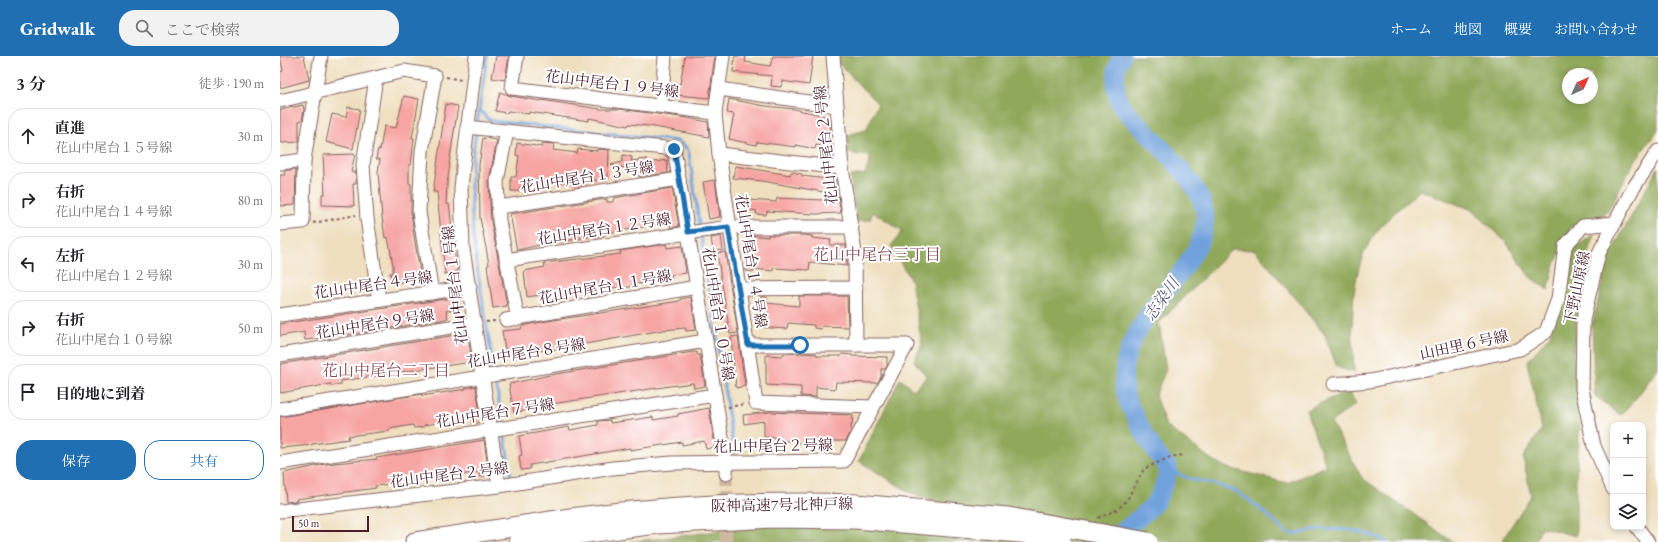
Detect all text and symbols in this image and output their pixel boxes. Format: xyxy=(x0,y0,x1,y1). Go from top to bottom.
search box xyxy=(119,10,399,46)
text: Gridwalk xyxy=(20,16,95,41)
icon: search xyxy=(133,17,155,39)
text: ここで検索 xyxy=(165,20,240,39)
text: ホーム xyxy=(1390,20,1432,38)
text: 地図 xyxy=(1454,20,1482,38)
text: 概要 xyxy=(1504,20,1532,38)
text: お問い合わせ xyxy=(1554,20,1638,38)
street label: 花山中尾台１９号線 xyxy=(544,66,680,101)
north arrow xyxy=(1562,68,1598,104)
text: 3 分 xyxy=(16,73,46,95)
text: 徒歩 · 190 m xyxy=(199,75,264,92)
street label: 花山中尾台２号線 xyxy=(810,84,841,206)
text: 直進 xyxy=(55,118,85,137)
icon: ahead xyxy=(17,125,39,147)
text: 30 m xyxy=(238,128,263,145)
text: 花山中尾台１５号線 xyxy=(55,139,172,156)
route end xyxy=(665,140,683,158)
street label: 花山中尾台１３号線 xyxy=(519,157,655,196)
text: 右折 xyxy=(55,182,85,201)
icon: right xyxy=(17,189,39,211)
text: 80 m xyxy=(238,192,263,209)
street label: 花山中尾台１４号線 xyxy=(732,193,771,329)
text: 花山中尾台１４号線 xyxy=(55,203,172,220)
street label: 花山中尾台１２号線 xyxy=(536,209,672,248)
street label: 花山中尾台１号線 xyxy=(438,224,471,346)
district label: 花山中尾台三丁目 xyxy=(813,244,941,265)
text: 左折 xyxy=(55,246,85,265)
street label: 花山中尾台１０号線 xyxy=(699,246,738,382)
street label: 下野山原線 xyxy=(1559,249,1594,327)
icon: left xyxy=(17,253,39,275)
text: 30 m xyxy=(238,256,263,273)
street label: 花山中尾台１１号線 xyxy=(537,265,673,308)
text: 花山中尾台１２号線 xyxy=(55,267,172,284)
street label: 花山中尾台４号線 xyxy=(312,267,434,302)
water label: 志染川 xyxy=(1139,272,1185,325)
street label: 花山中尾台９号線 xyxy=(314,305,436,342)
text: 右折 xyxy=(55,310,85,329)
icon: right xyxy=(17,317,39,339)
text: 50 m xyxy=(238,320,263,337)
street label: 山田里６号線 xyxy=(1418,326,1510,363)
text: 花山中尾台１０号線 xyxy=(55,331,172,348)
street label: 花山中尾台８号線 xyxy=(465,334,587,371)
route start xyxy=(791,336,809,354)
district label: 花山中尾台二丁目 xyxy=(322,360,450,381)
icon: arrive xyxy=(17,381,39,403)
text: 目的地に到着 xyxy=(55,384,145,403)
street label: 花山中尾台７号線 xyxy=(434,394,556,431)
map controls xyxy=(1610,422,1646,530)
button: + xyxy=(1610,422,1646,458)
street label: 花山中尾台２号線 xyxy=(713,435,833,456)
button: 保存 xyxy=(16,440,136,480)
button: 共有 xyxy=(144,440,264,480)
street label: 花山中尾台２号線 xyxy=(388,458,510,491)
button: − xyxy=(1610,458,1646,494)
street label: 阪神高速7号北神戸線 xyxy=(711,494,853,515)
button: layers xyxy=(1610,494,1646,530)
scale bar xyxy=(292,514,369,533)
text: 50 m xyxy=(298,516,319,530)

